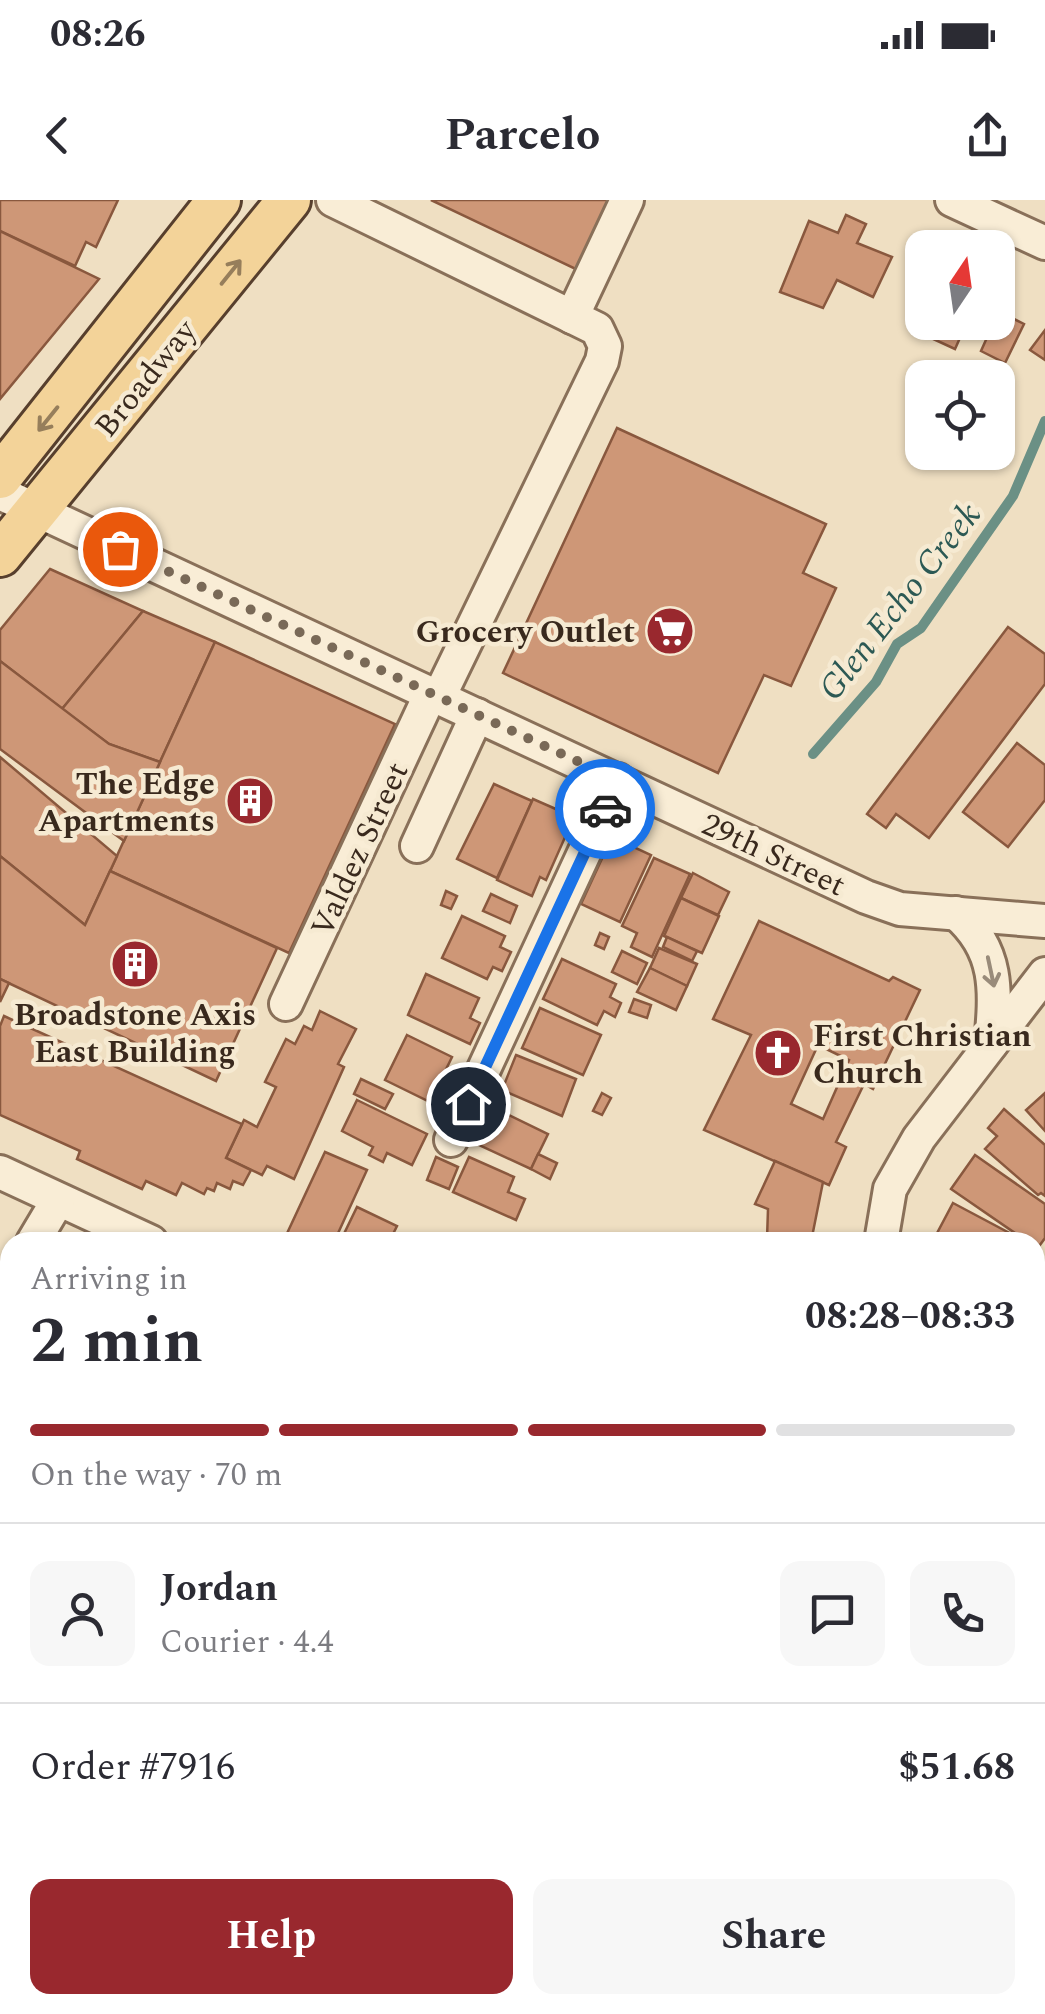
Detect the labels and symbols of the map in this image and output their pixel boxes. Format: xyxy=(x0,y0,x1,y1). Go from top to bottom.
north arrow xyxy=(905,230,1015,340)
one-way arrow xyxy=(220,259,242,285)
street label: Broadway xyxy=(83,308,210,449)
one-way arrow xyxy=(37,405,59,431)
water label: Glen Echo Creek xyxy=(806,491,995,712)
pin xyxy=(78,507,163,592)
supermarket icon: Grocery Outlet xyxy=(644,605,696,657)
place label: Grocery Outlet xyxy=(416,608,635,657)
street label: Valdez Street xyxy=(298,754,422,945)
courier xyxy=(555,759,655,859)
place label: The Edge Apartments xyxy=(38,760,215,846)
building icon: The Edge Apartments xyxy=(224,775,276,827)
street label: 29th Street xyxy=(693,801,853,910)
building icon: Broadstone Axis East Building xyxy=(109,938,161,990)
one-way arrow xyxy=(982,955,1001,987)
place label: Broadstone Axis East Building xyxy=(14,991,256,1077)
place label: First Christian Church xyxy=(813,1012,1032,1098)
church icon: First Christian Church xyxy=(752,1027,804,1079)
pin xyxy=(426,1062,511,1147)

